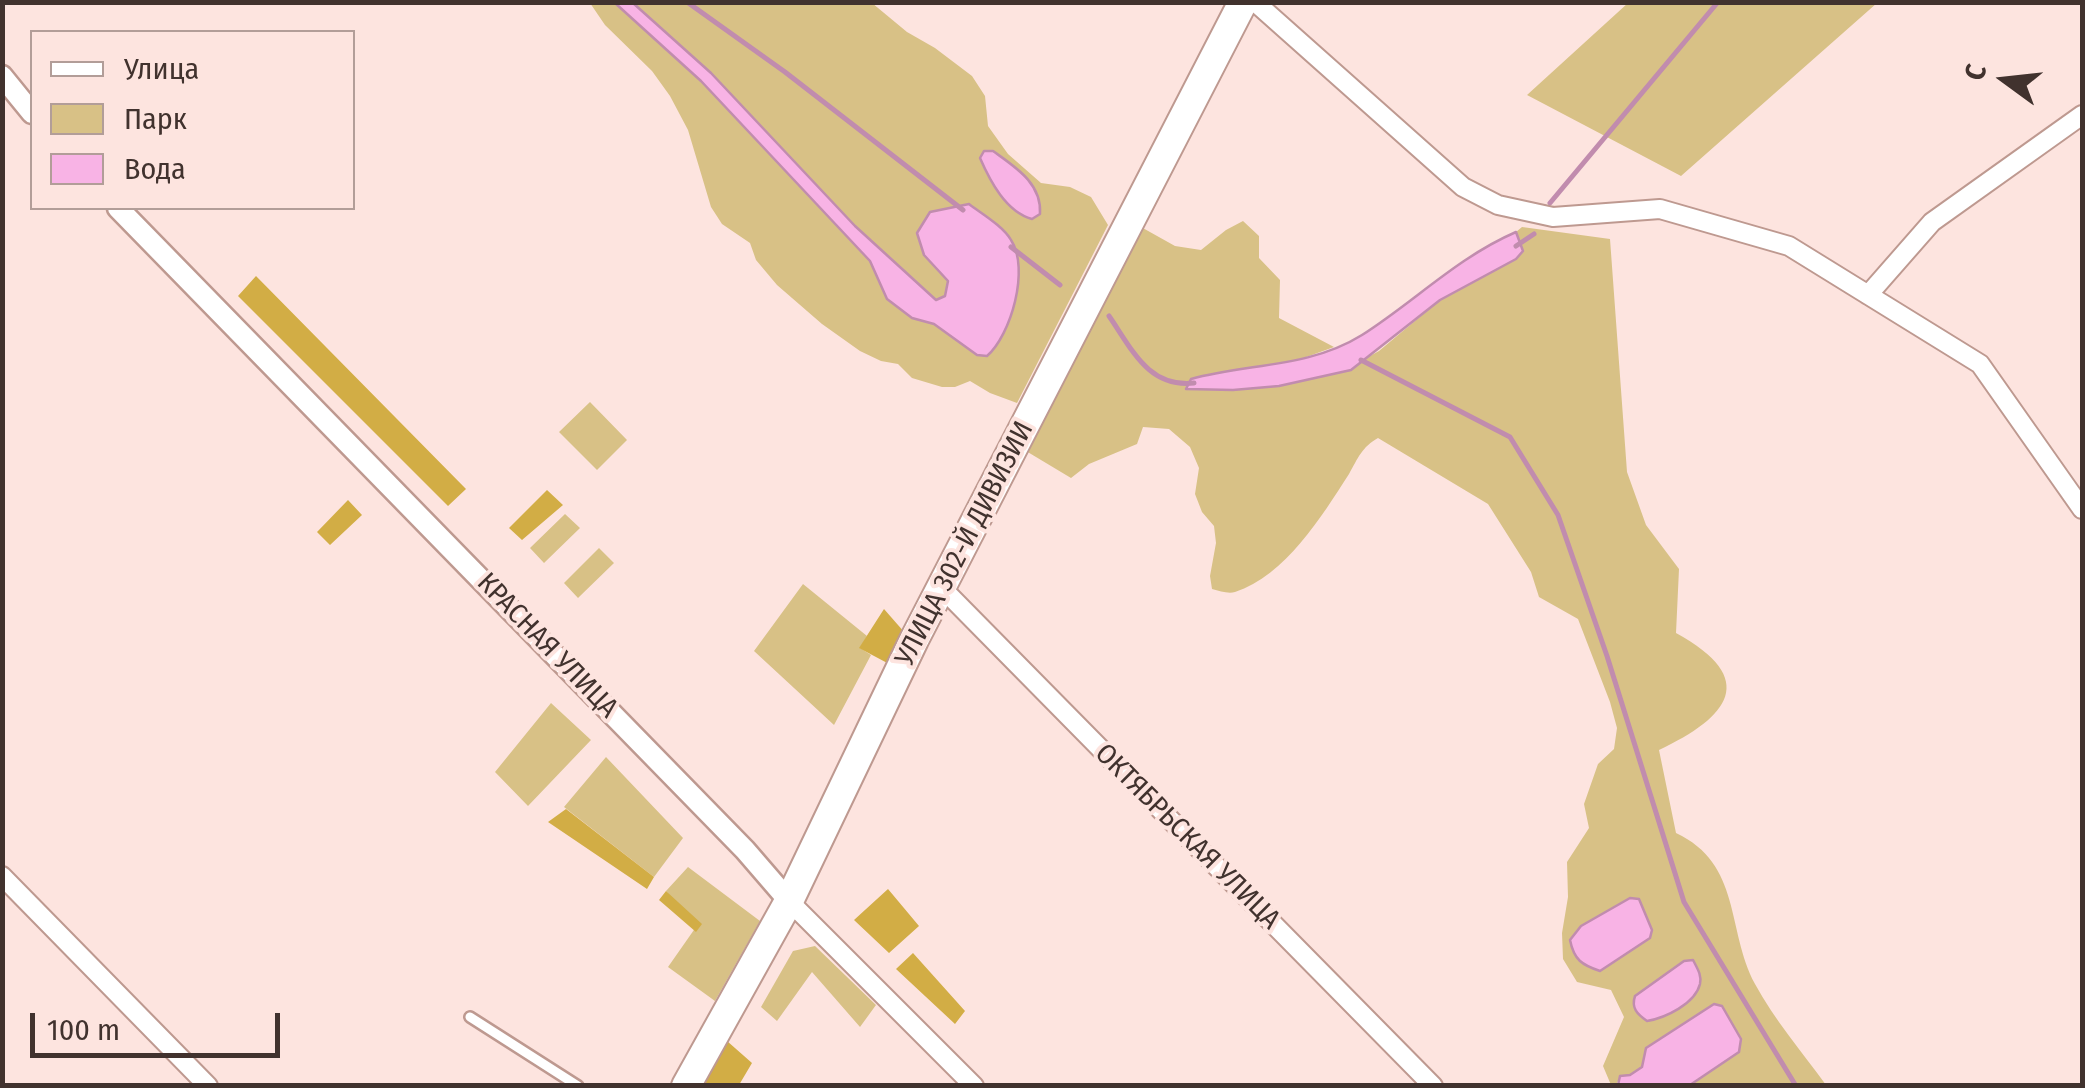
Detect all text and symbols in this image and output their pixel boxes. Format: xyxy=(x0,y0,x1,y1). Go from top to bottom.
legend xyxy=(30,30,355,210)
north arrow xyxy=(1955,30,2055,130)
text: Улица xyxy=(124,51,199,87)
text: С xyxy=(1958,61,1993,83)
text: Парк xyxy=(124,101,187,137)
text: Вода xyxy=(124,151,186,187)
street label: УЛИЦА 302-Й ДИВИЗИИ xyxy=(889,416,1041,672)
street label: КРАСНАЯ УЛИЦА xyxy=(470,567,624,725)
street label: ОКТЯБРЬСКАЯ УЛИЦА xyxy=(1087,737,1287,937)
scale bar xyxy=(35,993,285,1055)
text: 100 m xyxy=(47,1012,120,1048)

